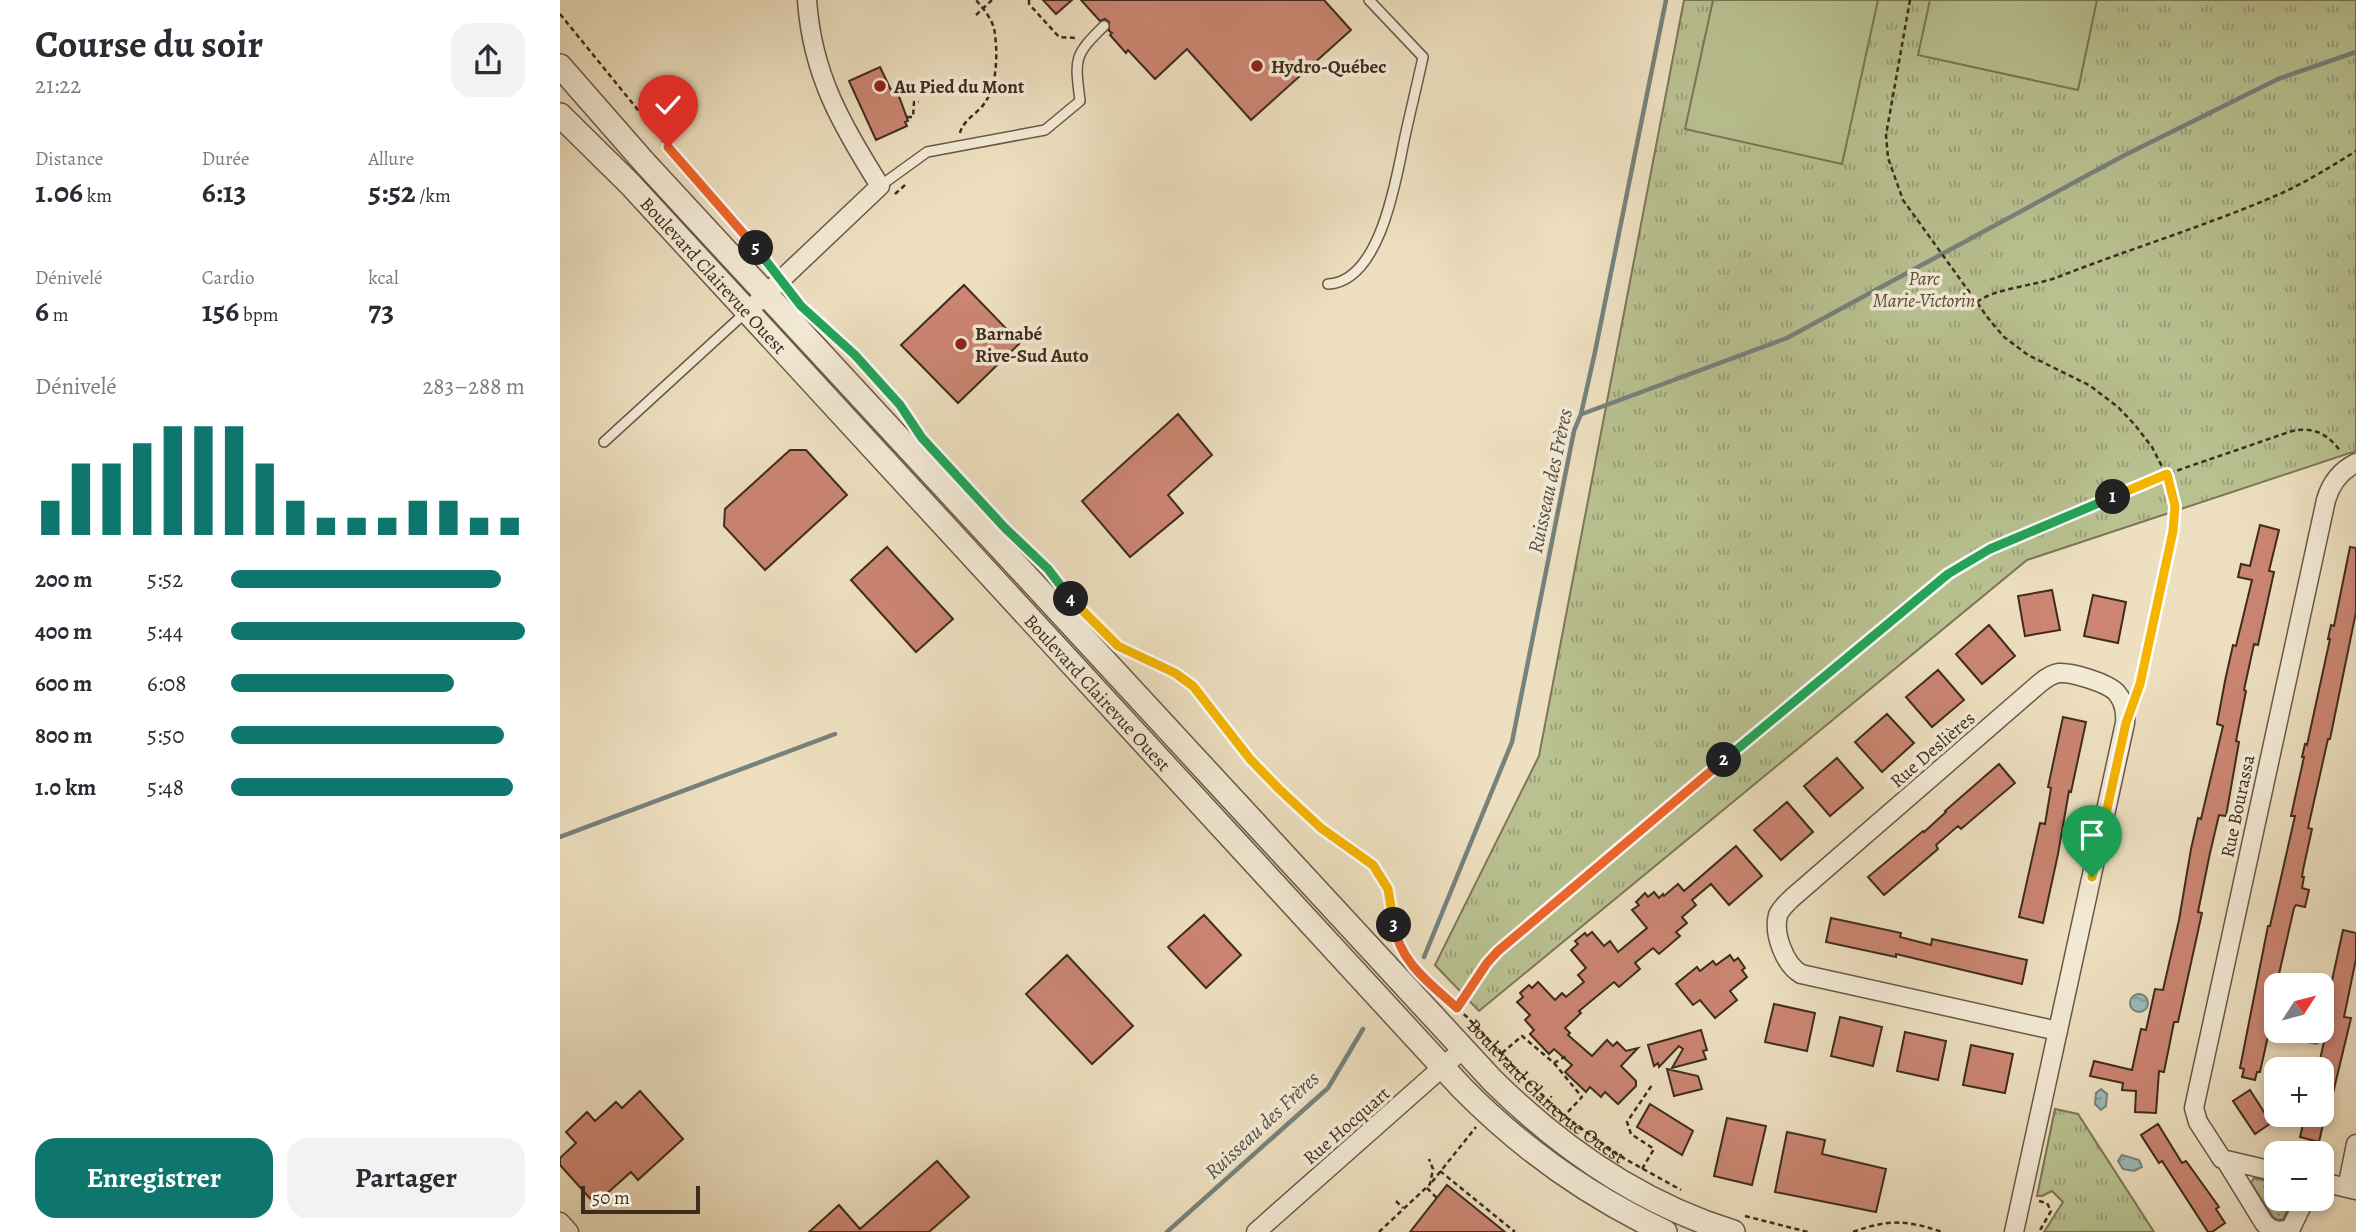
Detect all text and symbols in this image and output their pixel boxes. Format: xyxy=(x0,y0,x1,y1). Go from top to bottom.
text: Course du soir xyxy=(35,18,263,70)
button: share xyxy=(451,23,525,97)
place label: Hydro-Québec xyxy=(1271,54,1386,80)
marker: Hydro-Québec xyxy=(1249,58,1265,74)
text: 21:22 xyxy=(35,70,81,101)
place label: Au Pied du Mont xyxy=(893,74,1025,100)
pin xyxy=(638,75,698,147)
marker: Au Pied du Mont xyxy=(872,78,888,94)
icon: check xyxy=(649,86,687,124)
text: Distance xyxy=(35,146,103,172)
text: Durée xyxy=(202,146,249,172)
text: Allure xyxy=(368,146,414,172)
text: 1.06 xyxy=(35,172,83,212)
text: 6:13 xyxy=(202,172,246,212)
text: 5:52 xyxy=(368,172,416,212)
text: km xyxy=(83,183,112,209)
text: /km xyxy=(416,183,451,209)
street label: Boulevard Clairevue Ouest xyxy=(634,191,792,360)
pin: 5 xyxy=(738,230,774,266)
text: 5 xyxy=(751,234,760,260)
text: Dénivelé xyxy=(35,265,102,291)
text: Cardio xyxy=(202,265,255,291)
text: kcal xyxy=(368,265,399,291)
park label: Parc Marie-Victorin xyxy=(1873,266,1975,314)
text: 6 xyxy=(35,291,49,331)
text: 156 xyxy=(202,291,239,331)
text: 73 xyxy=(368,291,394,331)
text: m xyxy=(49,302,69,328)
text: bpm xyxy=(239,302,278,328)
place label: Barnabé Rive-Sud Auto xyxy=(975,321,1089,369)
marker: Barnabé Rive-Sud Auto xyxy=(953,336,969,352)
text: Dénivelé xyxy=(35,371,117,402)
text: 283–288 m xyxy=(422,371,525,402)
water label: Ruisseau des Frères xyxy=(1521,406,1579,556)
pin: 1 xyxy=(2096,480,2130,514)
text: 1 xyxy=(2109,483,2116,509)
text: 200 m xyxy=(35,564,93,595)
text: 5:52 xyxy=(147,564,183,595)
pin: 4 xyxy=(1054,582,1088,616)
text: 4 xyxy=(1066,585,1075,611)
street label: Boulevard Clairevue Ouest xyxy=(1018,609,1176,777)
text: 400 m xyxy=(35,616,92,647)
text: 5:44 xyxy=(147,616,183,647)
text: 600 m xyxy=(35,668,92,699)
text: 6:08 xyxy=(147,668,187,699)
street label: Rue Deslières xyxy=(1885,706,1981,794)
text: 800 m xyxy=(35,720,92,751)
text: 5:50 xyxy=(147,720,185,751)
pin: 2 xyxy=(1706,742,1742,778)
text: 2 xyxy=(1719,746,1728,772)
street label: Rue Bourassa xyxy=(2214,752,2262,860)
text: 1.0 km xyxy=(35,772,96,803)
text: 5:48 xyxy=(147,772,184,803)
pin xyxy=(2062,805,2122,877)
icon: arrive xyxy=(2073,816,2111,854)
pin: 3 xyxy=(1376,908,1412,942)
text: 3 xyxy=(1389,911,1398,937)
north arrow xyxy=(2264,973,2334,1043)
map controls xyxy=(2264,973,2334,1211)
street label: Boulevard Clairevue Ouest xyxy=(1461,1013,1629,1170)
button: + xyxy=(2264,1057,2334,1127)
water label: Ruisseau des Frères xyxy=(1199,1065,1325,1185)
street label: Rue Hocquart xyxy=(1298,1081,1396,1171)
button: Enregistrer xyxy=(35,1138,273,1218)
button: Partager xyxy=(287,1138,525,1218)
button: − xyxy=(2264,1141,2334,1211)
scale bar xyxy=(581,1183,700,1215)
text: 50 m xyxy=(592,1185,630,1211)

